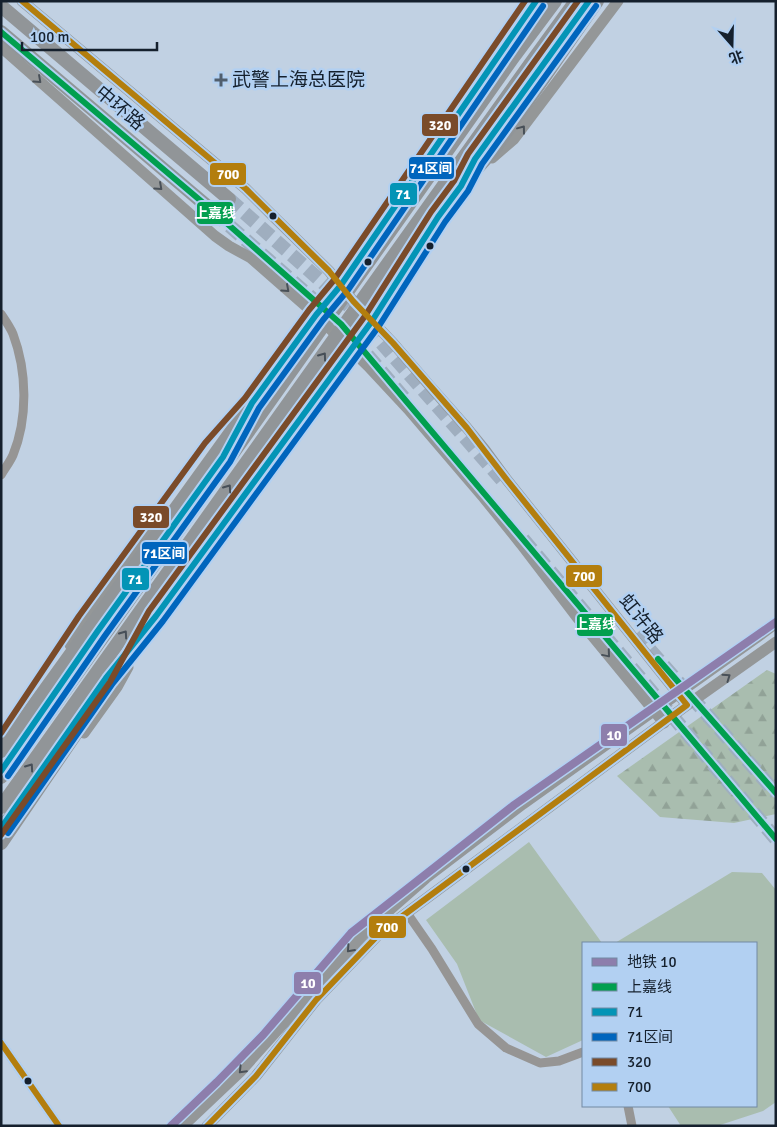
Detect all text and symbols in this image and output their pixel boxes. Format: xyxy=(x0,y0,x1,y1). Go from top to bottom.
scale bar xyxy=(22,20,158,52)
north arrow xyxy=(707,20,757,70)
text: 100 m xyxy=(30,28,70,46)
text: 北 xyxy=(727,46,746,67)
place label: 武警上海总医院 xyxy=(232,68,365,92)
marker: 武警上海总医院 xyxy=(214,73,228,87)
one-way arrow xyxy=(32,74,41,83)
street label: 中环路 xyxy=(90,80,150,136)
line badge: 320 xyxy=(421,113,459,137)
text: 320 xyxy=(429,117,452,134)
one-way arrow xyxy=(516,126,524,135)
line badge: 71区间 xyxy=(408,156,455,180)
text: 71区间 xyxy=(409,160,453,177)
line badge: 700 xyxy=(209,162,247,186)
text: 700 xyxy=(217,166,240,183)
one-way arrow xyxy=(154,182,163,191)
line badge: 71 xyxy=(389,182,418,206)
text: 71 xyxy=(395,186,411,203)
line badge: 上嘉线 xyxy=(196,201,234,225)
text: 上嘉线 xyxy=(194,205,236,222)
unlabelled marker xyxy=(268,211,278,221)
unlabelled marker xyxy=(425,241,435,251)
unlabelled marker xyxy=(363,257,373,267)
one-way arrow xyxy=(280,283,289,292)
one-way arrow xyxy=(317,352,326,362)
one-way arrow xyxy=(222,484,231,494)
line badge: 320 xyxy=(132,505,170,529)
text: 320 xyxy=(140,509,163,526)
line badge: 71区间 xyxy=(141,541,188,565)
text: 71区间 xyxy=(142,545,186,562)
line badge: 700 xyxy=(565,564,603,588)
line badge: 71 xyxy=(121,567,150,591)
text: 700 xyxy=(573,568,596,585)
text: 71 xyxy=(127,571,143,588)
street label: 虹许路 xyxy=(614,589,668,649)
line badge: 上嘉线 xyxy=(576,613,614,637)
text: 上嘉线 xyxy=(574,616,616,633)
one-way arrow xyxy=(118,631,127,640)
one-way arrow xyxy=(601,648,610,657)
one-way arrow xyxy=(721,674,731,683)
line badge: 10 xyxy=(600,723,628,747)
text: 10 xyxy=(606,727,622,744)
one-way arrow xyxy=(24,764,32,773)
unlabelled marker xyxy=(461,864,471,874)
line badge: 700 xyxy=(368,915,407,939)
text: 700 xyxy=(376,919,399,936)
legend xyxy=(582,942,757,1107)
one-way arrow xyxy=(347,944,356,953)
text: 地铁 10 xyxy=(627,953,677,971)
line badge: 10 xyxy=(293,971,322,995)
text: 10 xyxy=(300,975,316,992)
text: 上嘉线 xyxy=(627,978,672,996)
text: 71 xyxy=(627,1003,643,1021)
text: 71区间 xyxy=(627,1028,673,1046)
text: 320 xyxy=(627,1053,651,1071)
one-way arrow xyxy=(239,1064,248,1073)
unlabelled marker xyxy=(23,1076,33,1086)
text: 700 xyxy=(627,1078,651,1096)

